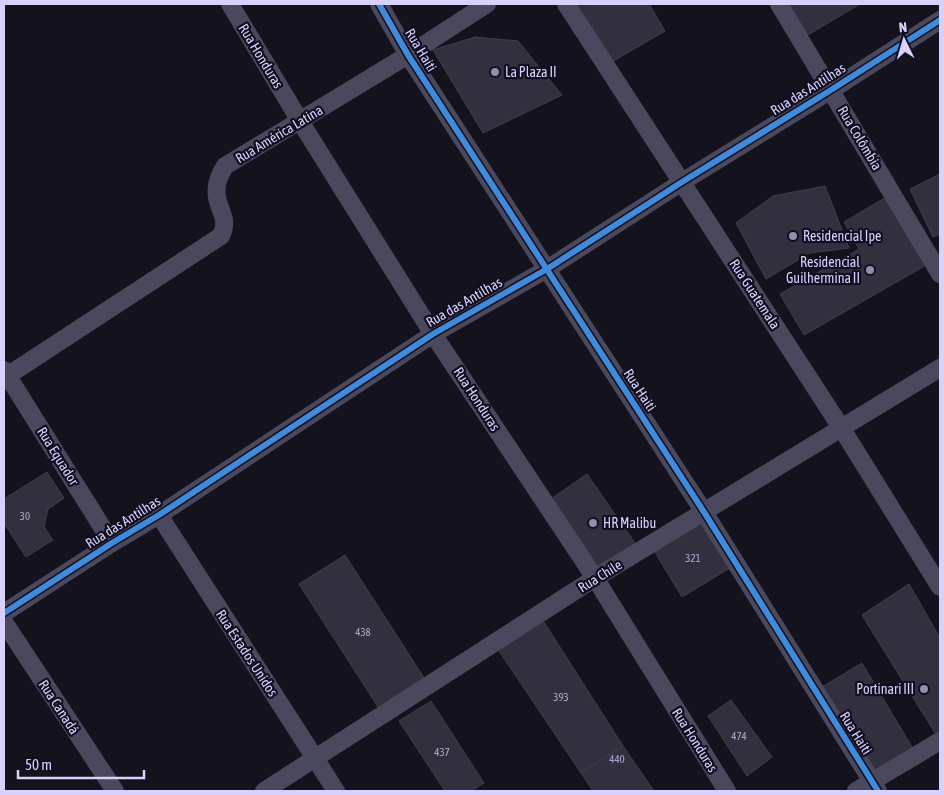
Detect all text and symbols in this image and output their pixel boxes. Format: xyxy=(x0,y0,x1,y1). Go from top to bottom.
north arrow xyxy=(879,15,929,65)
text: N xyxy=(898,19,908,35)
street label: Rua Honduras xyxy=(235,21,287,91)
street label: Rua Haiti xyxy=(402,26,440,74)
street label: Rua das Antilhas xyxy=(768,60,848,118)
place label: La Plaza II xyxy=(505,64,557,80)
marker: La Plaza II xyxy=(489,66,501,78)
street label: Rua América Latina xyxy=(232,102,326,166)
street label: Rua Colômbia xyxy=(835,103,885,173)
place label: Residencial Ipe xyxy=(803,228,881,244)
marker: Residencial Ipe xyxy=(787,230,799,242)
place label: Residencial Guilhermina II xyxy=(786,254,860,286)
street label: Rua Guatemala xyxy=(727,256,783,332)
marker: Residencial Guilhermina II xyxy=(864,264,876,276)
street label: Rua das Antilhas xyxy=(423,274,505,330)
street label: Rua Honduras xyxy=(451,364,503,434)
street label: Rua Haiti xyxy=(620,366,660,414)
street label: Rua Equador xyxy=(34,424,83,489)
street label: Rua das Antilhas xyxy=(83,493,163,551)
house number: 30 xyxy=(20,510,30,522)
place label: HR Malibu xyxy=(603,515,656,531)
marker: HR Malibu xyxy=(587,517,599,529)
house number: 321 xyxy=(685,552,701,564)
street label: Rua Chile xyxy=(575,556,625,596)
street label: Rua Estados Unidos xyxy=(213,607,281,699)
house number: 438 xyxy=(355,626,371,638)
street label: Rua Canadá xyxy=(36,677,82,737)
place label: Portinari III xyxy=(856,681,914,697)
marker: Portinari III xyxy=(918,683,930,695)
house number: 393 xyxy=(553,691,569,703)
street label: Rua Honduras xyxy=(669,705,721,775)
street label: Rua Haiti xyxy=(837,709,875,757)
house number: 474 xyxy=(731,730,747,742)
house number: 437 xyxy=(434,746,450,758)
scale bar xyxy=(18,748,144,780)
house number: 440 xyxy=(609,753,625,765)
text: 50 m xyxy=(25,756,52,773)

